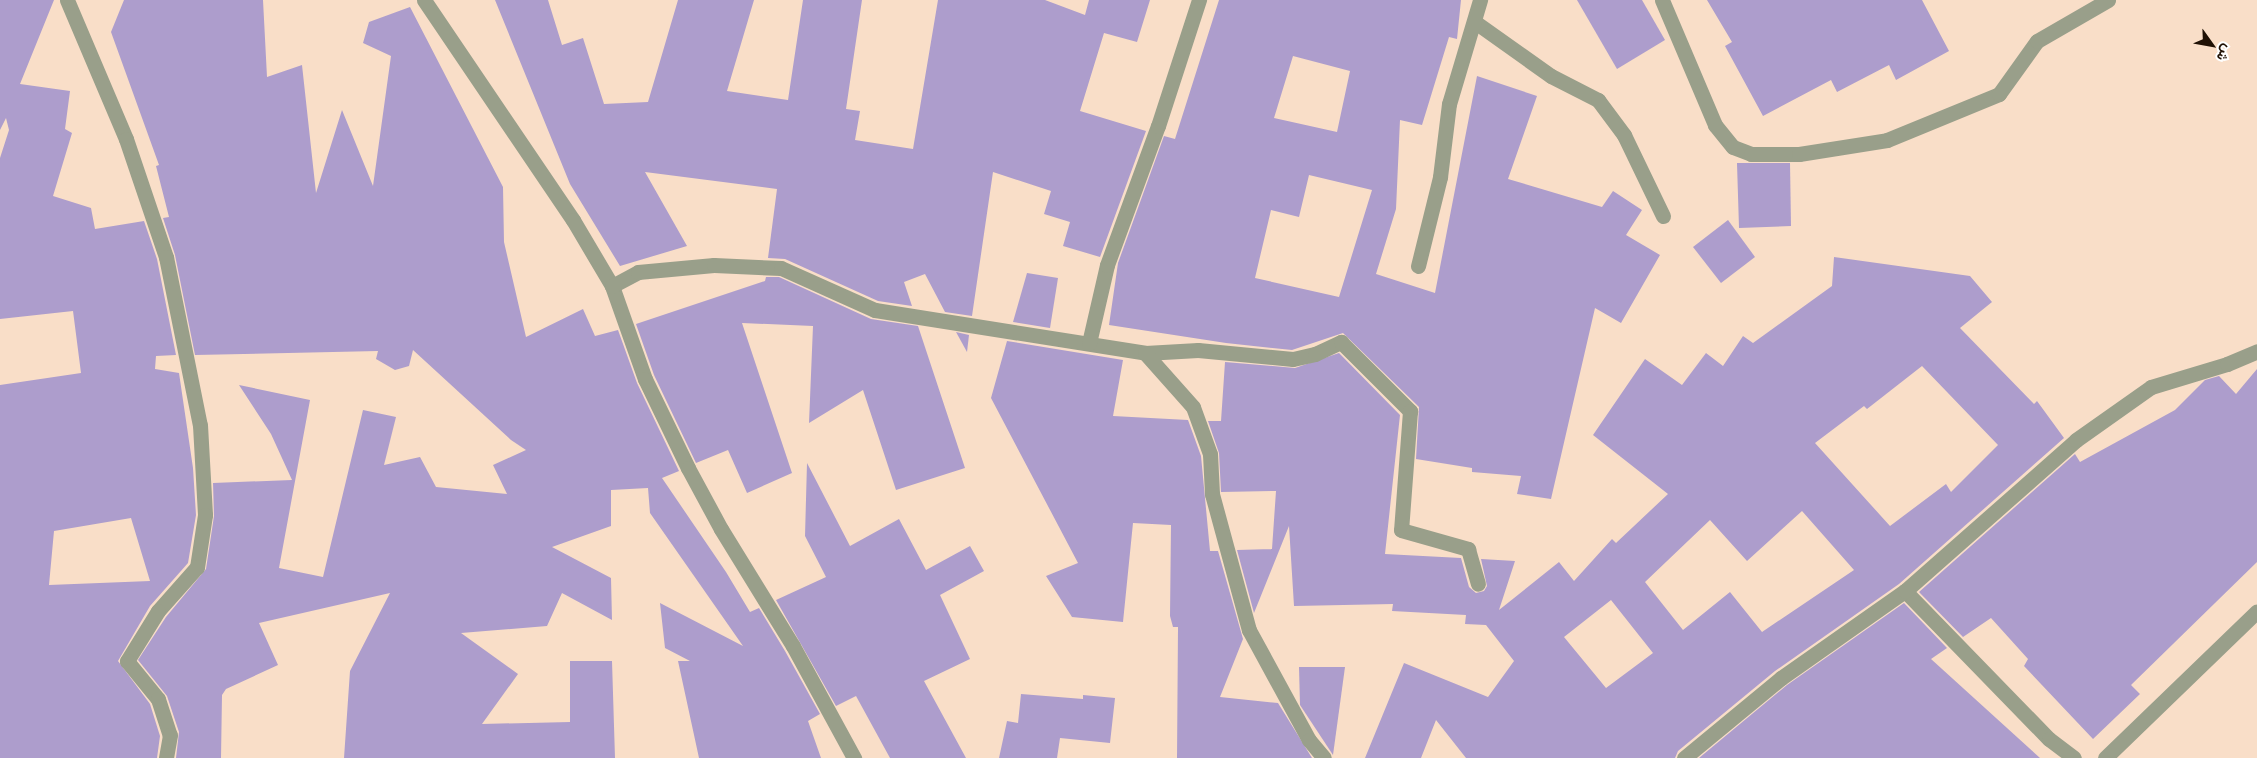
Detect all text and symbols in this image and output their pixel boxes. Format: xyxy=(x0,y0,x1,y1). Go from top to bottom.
north arrow xyxy=(2187,20,2237,70)
text: ش xyxy=(2213,41,2237,65)

